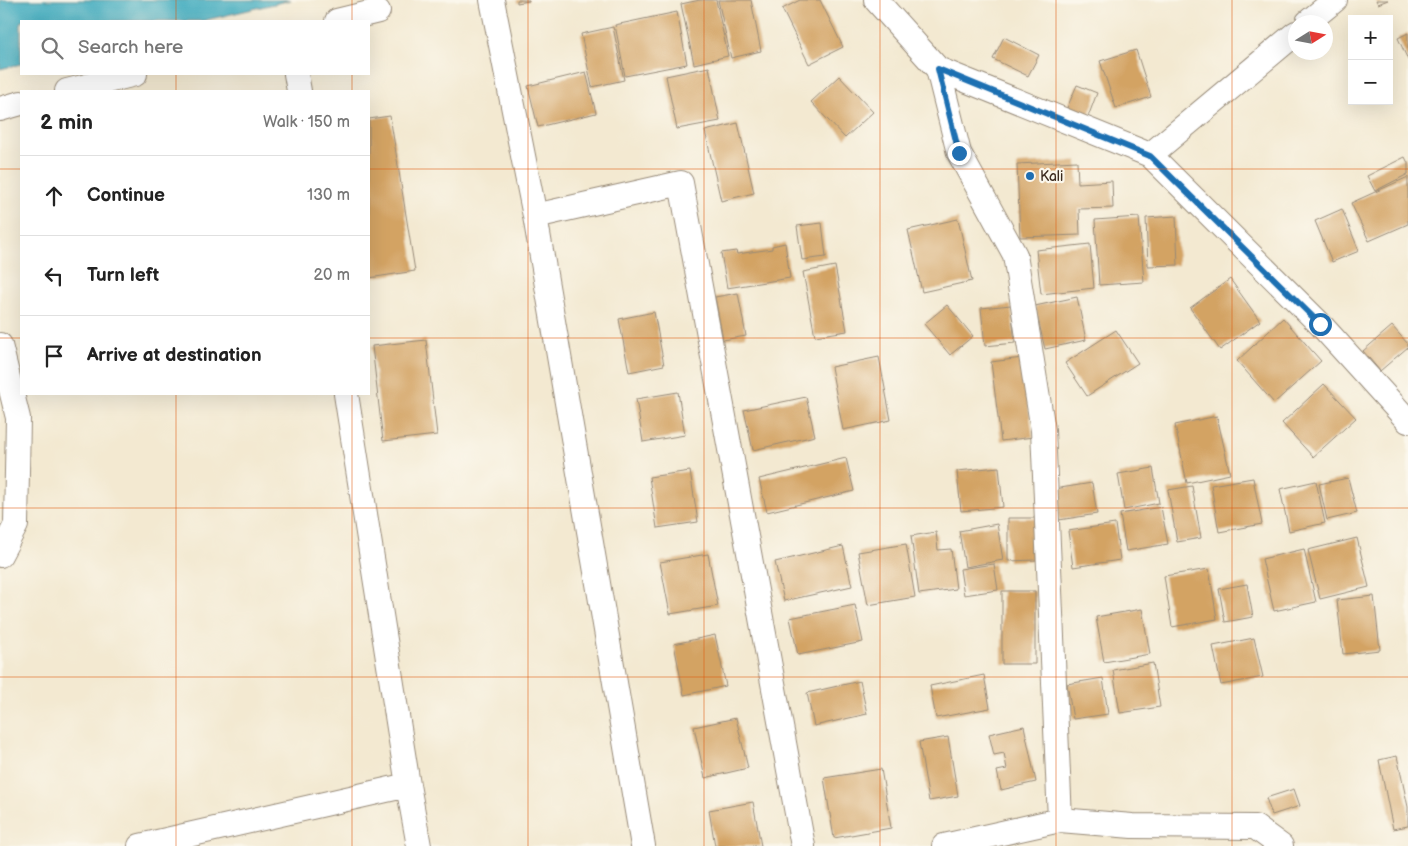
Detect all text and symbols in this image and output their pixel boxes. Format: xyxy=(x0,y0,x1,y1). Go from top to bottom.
north arrow xyxy=(1288,15,1333,60)
map controls xyxy=(1348,15,1393,105)
button: + xyxy=(1348,15,1393,60)
search box xyxy=(20,20,370,75)
icon: search xyxy=(38,34,66,62)
text: Search here xyxy=(78,36,183,59)
button: − xyxy=(1348,60,1393,105)
text: 2 min xyxy=(40,110,93,135)
text: Walk · 150 m xyxy=(263,113,350,132)
route end xyxy=(948,142,971,165)
place label: Kali xyxy=(1040,168,1063,185)
marker: Kali xyxy=(1024,170,1036,182)
icon: ahead xyxy=(40,182,68,210)
text: Continue xyxy=(87,184,165,207)
text: 130 m xyxy=(307,186,350,205)
icon: left xyxy=(40,262,68,290)
text: Turn left xyxy=(87,264,159,287)
text: 20 m xyxy=(314,266,350,285)
route start xyxy=(1309,313,1332,336)
icon: arrive xyxy=(40,342,68,370)
text: Arrive at destination xyxy=(87,344,262,367)

